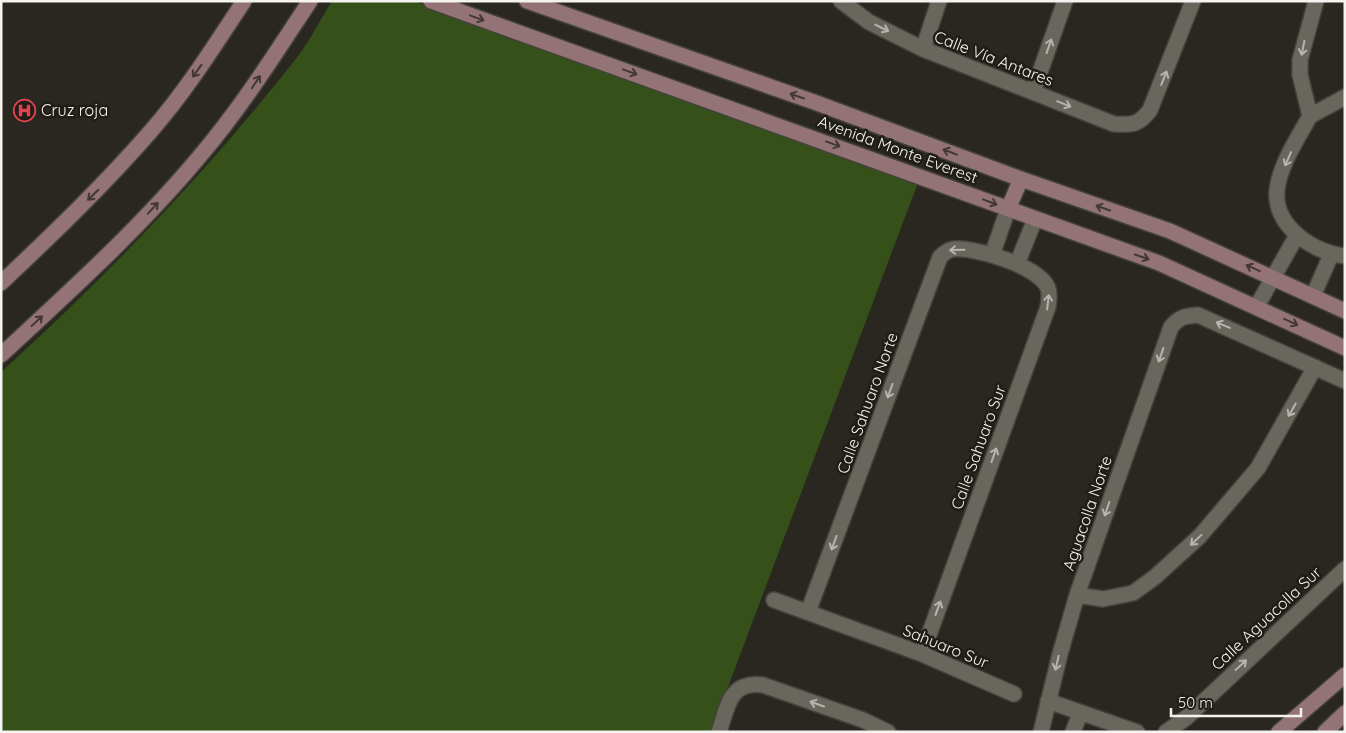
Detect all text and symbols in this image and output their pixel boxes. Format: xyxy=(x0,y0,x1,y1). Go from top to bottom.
one-way arrow xyxy=(469,14,484,23)
one-way arrow xyxy=(874,24,889,33)
street label: Calle Vía Antares xyxy=(932,26,1056,90)
one-way arrow xyxy=(1045,39,1054,55)
one-way arrow xyxy=(1297,40,1307,56)
one-way arrow xyxy=(192,63,202,77)
one-way arrow xyxy=(622,68,638,77)
one-way arrow xyxy=(1159,71,1169,86)
one-way arrow xyxy=(251,76,261,90)
one-way arrow xyxy=(790,91,806,100)
hospital icon: Cruz roja xyxy=(13,98,37,122)
place label: Cruz roja xyxy=(41,100,108,120)
one-way arrow xyxy=(1056,100,1071,109)
street label: Avenida Monte Everest xyxy=(815,111,981,187)
one-way arrow xyxy=(825,140,840,149)
one-way arrow xyxy=(943,146,958,156)
one-way arrow xyxy=(1282,151,1292,166)
one-way arrow xyxy=(87,189,99,201)
one-way arrow xyxy=(981,198,997,207)
one-way arrow xyxy=(148,202,159,215)
one-way arrow xyxy=(1095,203,1111,212)
one-way arrow xyxy=(950,245,966,255)
one-way arrow xyxy=(1134,253,1150,262)
one-way arrow xyxy=(1246,263,1261,272)
one-way arrow xyxy=(1043,294,1053,310)
one-way arrow xyxy=(30,316,43,327)
one-way arrow xyxy=(1283,318,1298,327)
one-way arrow xyxy=(1216,320,1231,329)
street label: Calle Sahuaro Norte xyxy=(832,330,902,476)
one-way arrow xyxy=(1156,347,1165,363)
one-way arrow xyxy=(885,382,894,398)
street label: Calle Sahuaro Sur xyxy=(946,382,1010,512)
one-way arrow xyxy=(1286,402,1296,416)
one-way arrow xyxy=(990,448,999,463)
street label: Aguacolla Norte xyxy=(1058,453,1116,573)
one-way arrow xyxy=(1102,501,1112,517)
one-way arrow xyxy=(1189,534,1202,546)
one-way arrow xyxy=(829,535,838,550)
street label: Calle Aguacolla Sur xyxy=(1207,562,1325,674)
one-way arrow xyxy=(934,601,943,616)
street label: Sahuaro Sur xyxy=(900,620,992,672)
one-way arrow xyxy=(1052,655,1061,671)
one-way arrow xyxy=(1235,659,1248,671)
scale bar xyxy=(1171,686,1301,718)
text: 50 m xyxy=(1178,693,1213,712)
one-way arrow xyxy=(810,699,825,708)

